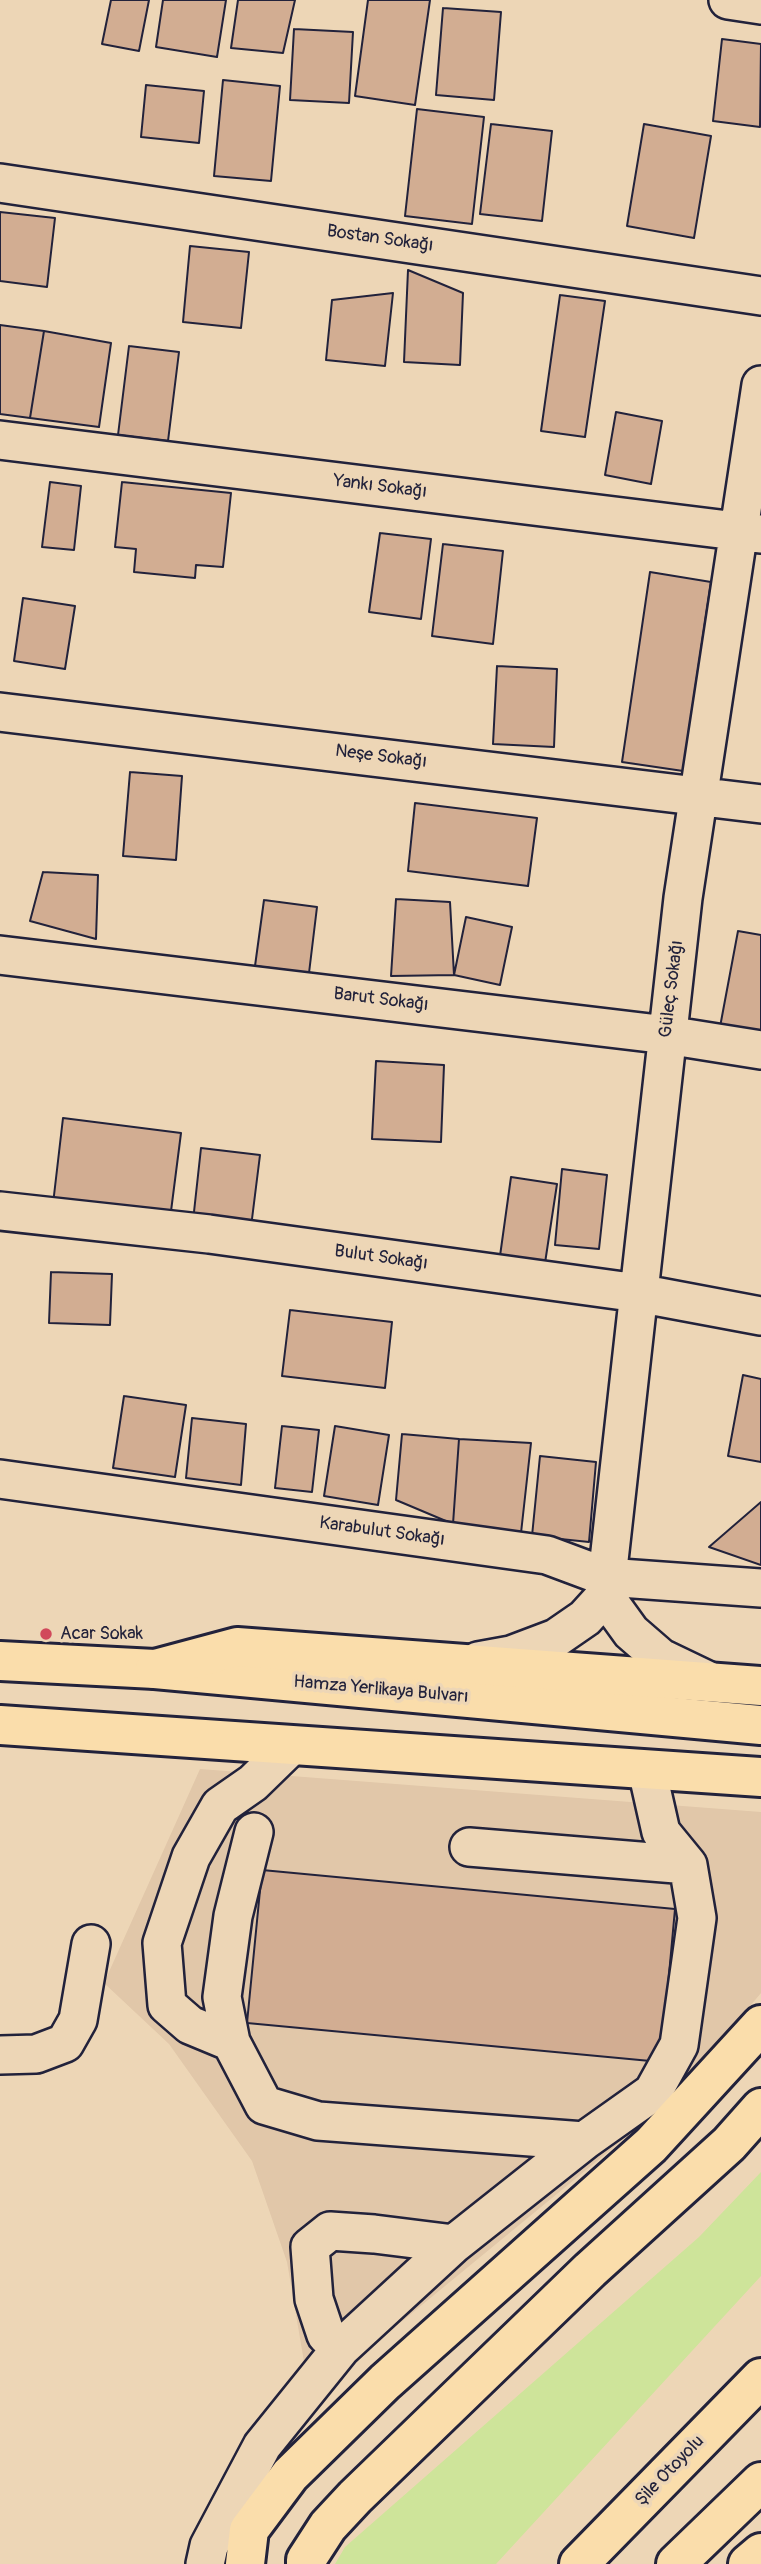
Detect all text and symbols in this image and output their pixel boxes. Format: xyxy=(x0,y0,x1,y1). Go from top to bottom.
street label: Bostan Sokağı xyxy=(325,221,435,257)
street label: Yankı Sokağı xyxy=(332,471,428,503)
street label: Neşe Sokağı xyxy=(334,741,428,773)
street label: Güleç Sokağı xyxy=(655,939,689,1039)
street label: Barut Sokağı xyxy=(332,983,430,1017)
street label: Bulut Sokağı xyxy=(333,1241,429,1275)
street label: Karabulut Sokağı xyxy=(318,1512,446,1552)
place label: Acar Sokak xyxy=(60,1623,143,1645)
marker: Acar Sokak xyxy=(38,1626,54,1642)
street label: Hamza Yerlikaya Bulvarı xyxy=(293,1672,469,1708)
street label: Şile Otoyolu xyxy=(631,2431,709,2511)

